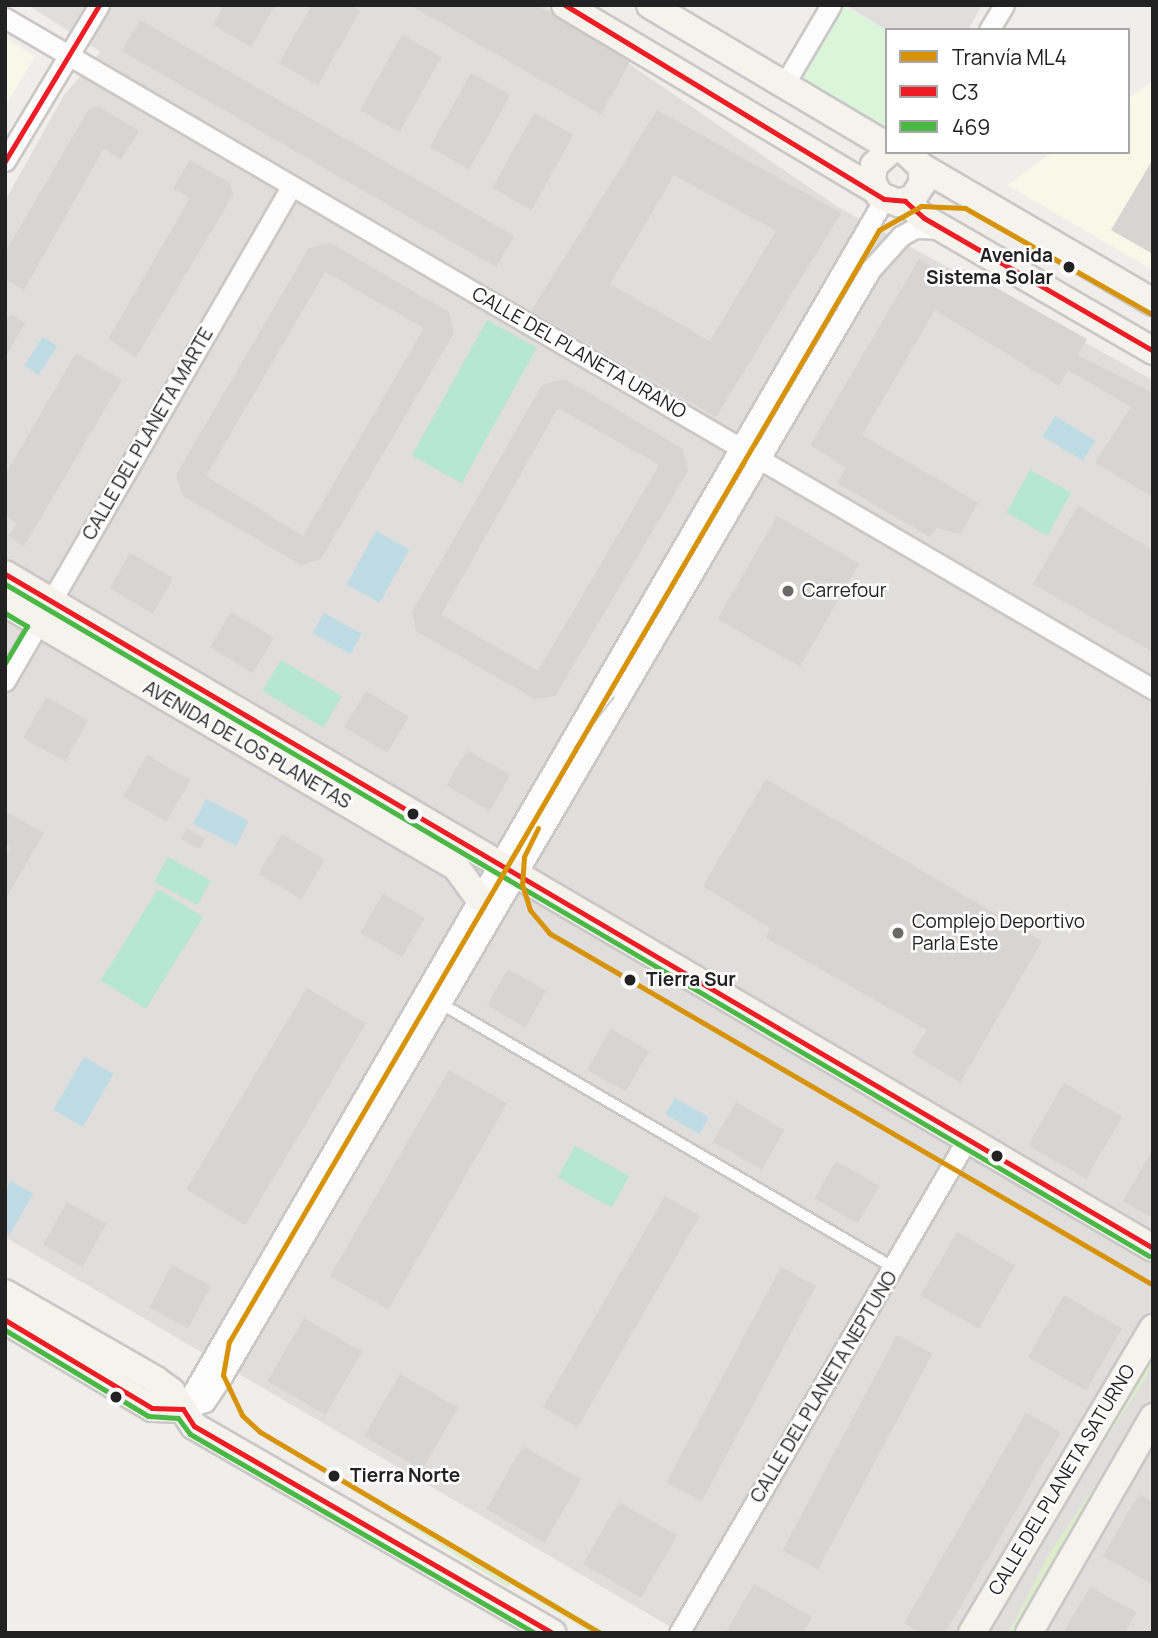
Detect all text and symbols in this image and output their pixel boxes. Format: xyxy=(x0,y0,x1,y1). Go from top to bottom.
legend xyxy=(885,28,1130,154)
text: Tranvía ML4 xyxy=(952,43,1067,71)
text: C3 xyxy=(952,78,979,106)
text: 469 xyxy=(952,113,990,141)
place label: Avenida Sistema Solar xyxy=(926,245,1053,289)
marker: Avenida Sistema Solar xyxy=(1059,257,1079,277)
street label: CALLE DEL PLANETA URANO xyxy=(468,282,690,424)
street label: CALLE DEL PLANETA MARTE xyxy=(78,323,218,545)
place label: Carrefour xyxy=(802,580,886,602)
marker: Carrefour xyxy=(780,583,796,599)
street label: AVENIDA DE LOS PLANETAS xyxy=(139,676,355,814)
unlabelled marker xyxy=(406,807,420,821)
place label: Complejo Deportivo Parla Este xyxy=(912,911,1085,955)
marker: Complejo Deportivo Parla Este xyxy=(890,925,906,941)
place label: Tierra Sur xyxy=(646,969,736,991)
marker: Tierra Sur xyxy=(620,970,640,990)
unlabelled marker xyxy=(990,1149,1004,1163)
street label: CALLE DEL PLANETA NEPTUNO xyxy=(745,1267,903,1507)
street label: CALLE DEL PLANETA SATURNO xyxy=(984,1360,1140,1600)
unlabelled marker xyxy=(109,1390,123,1404)
place label: Tierra Norte xyxy=(350,1465,460,1487)
marker: Tierra Norte xyxy=(324,1466,344,1486)

